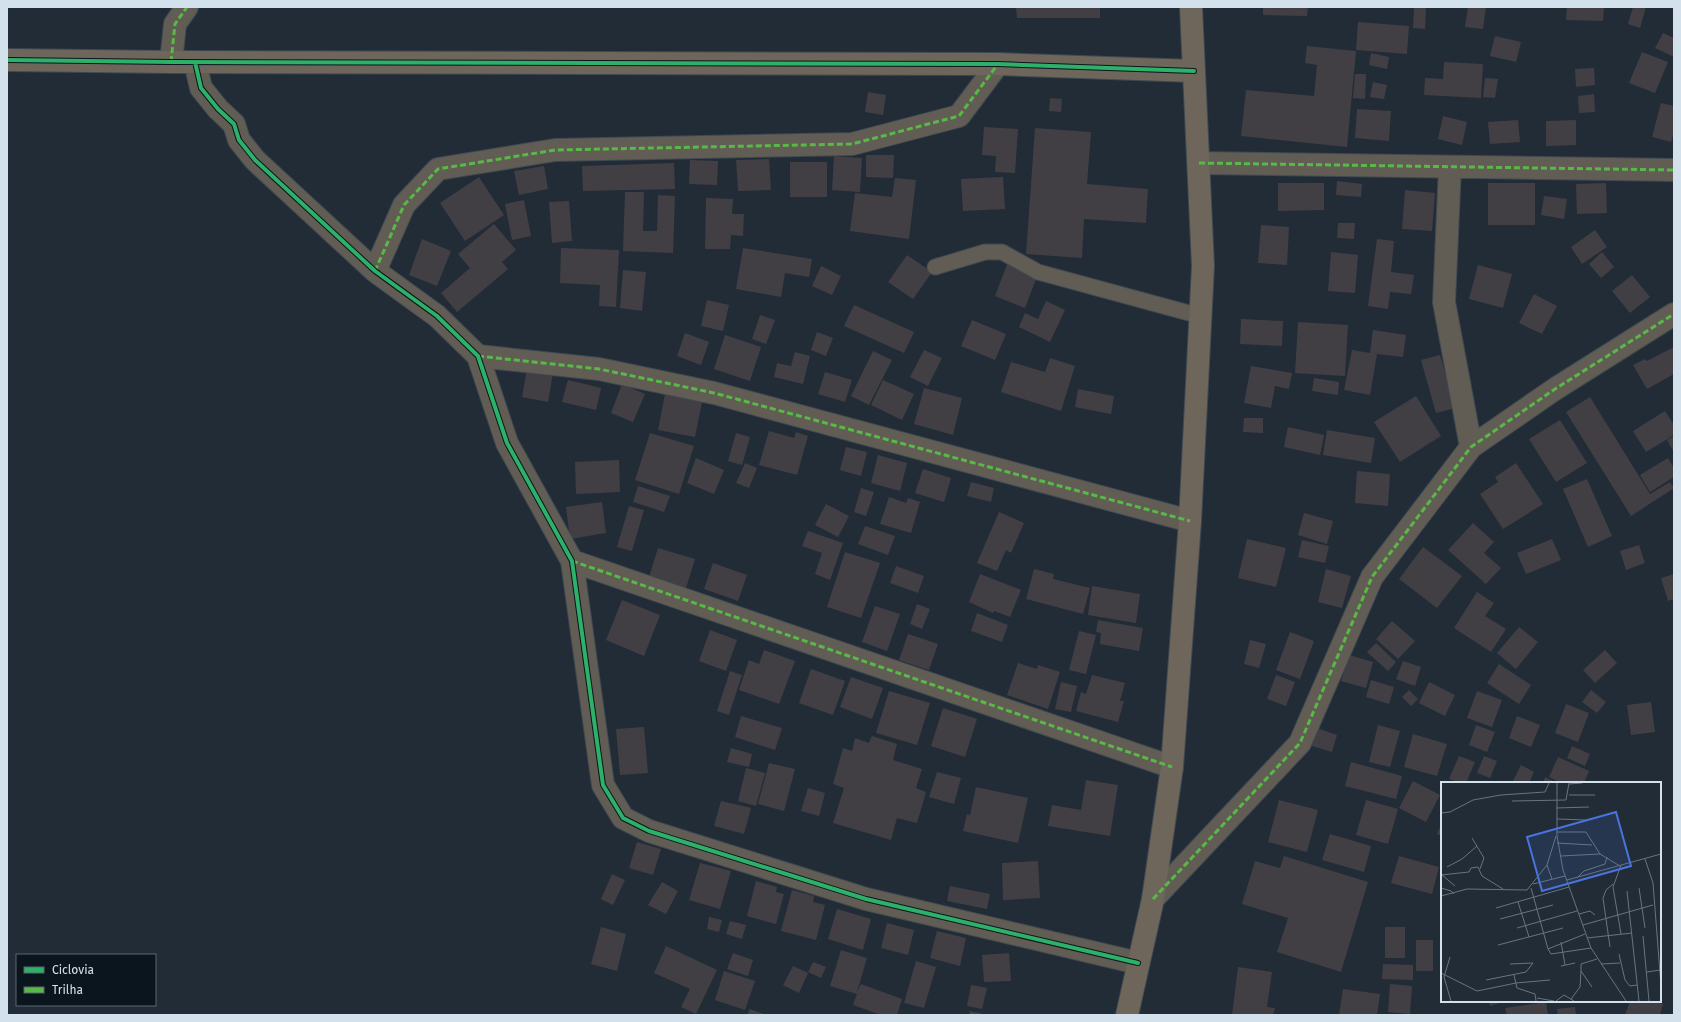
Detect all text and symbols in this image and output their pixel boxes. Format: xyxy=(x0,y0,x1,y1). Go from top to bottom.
inset map xyxy=(1441,782,1661,1002)
legend xyxy=(16,954,156,1006)
text: Ciclovia xyxy=(52,963,94,977)
text: Trilha xyxy=(52,983,83,997)

